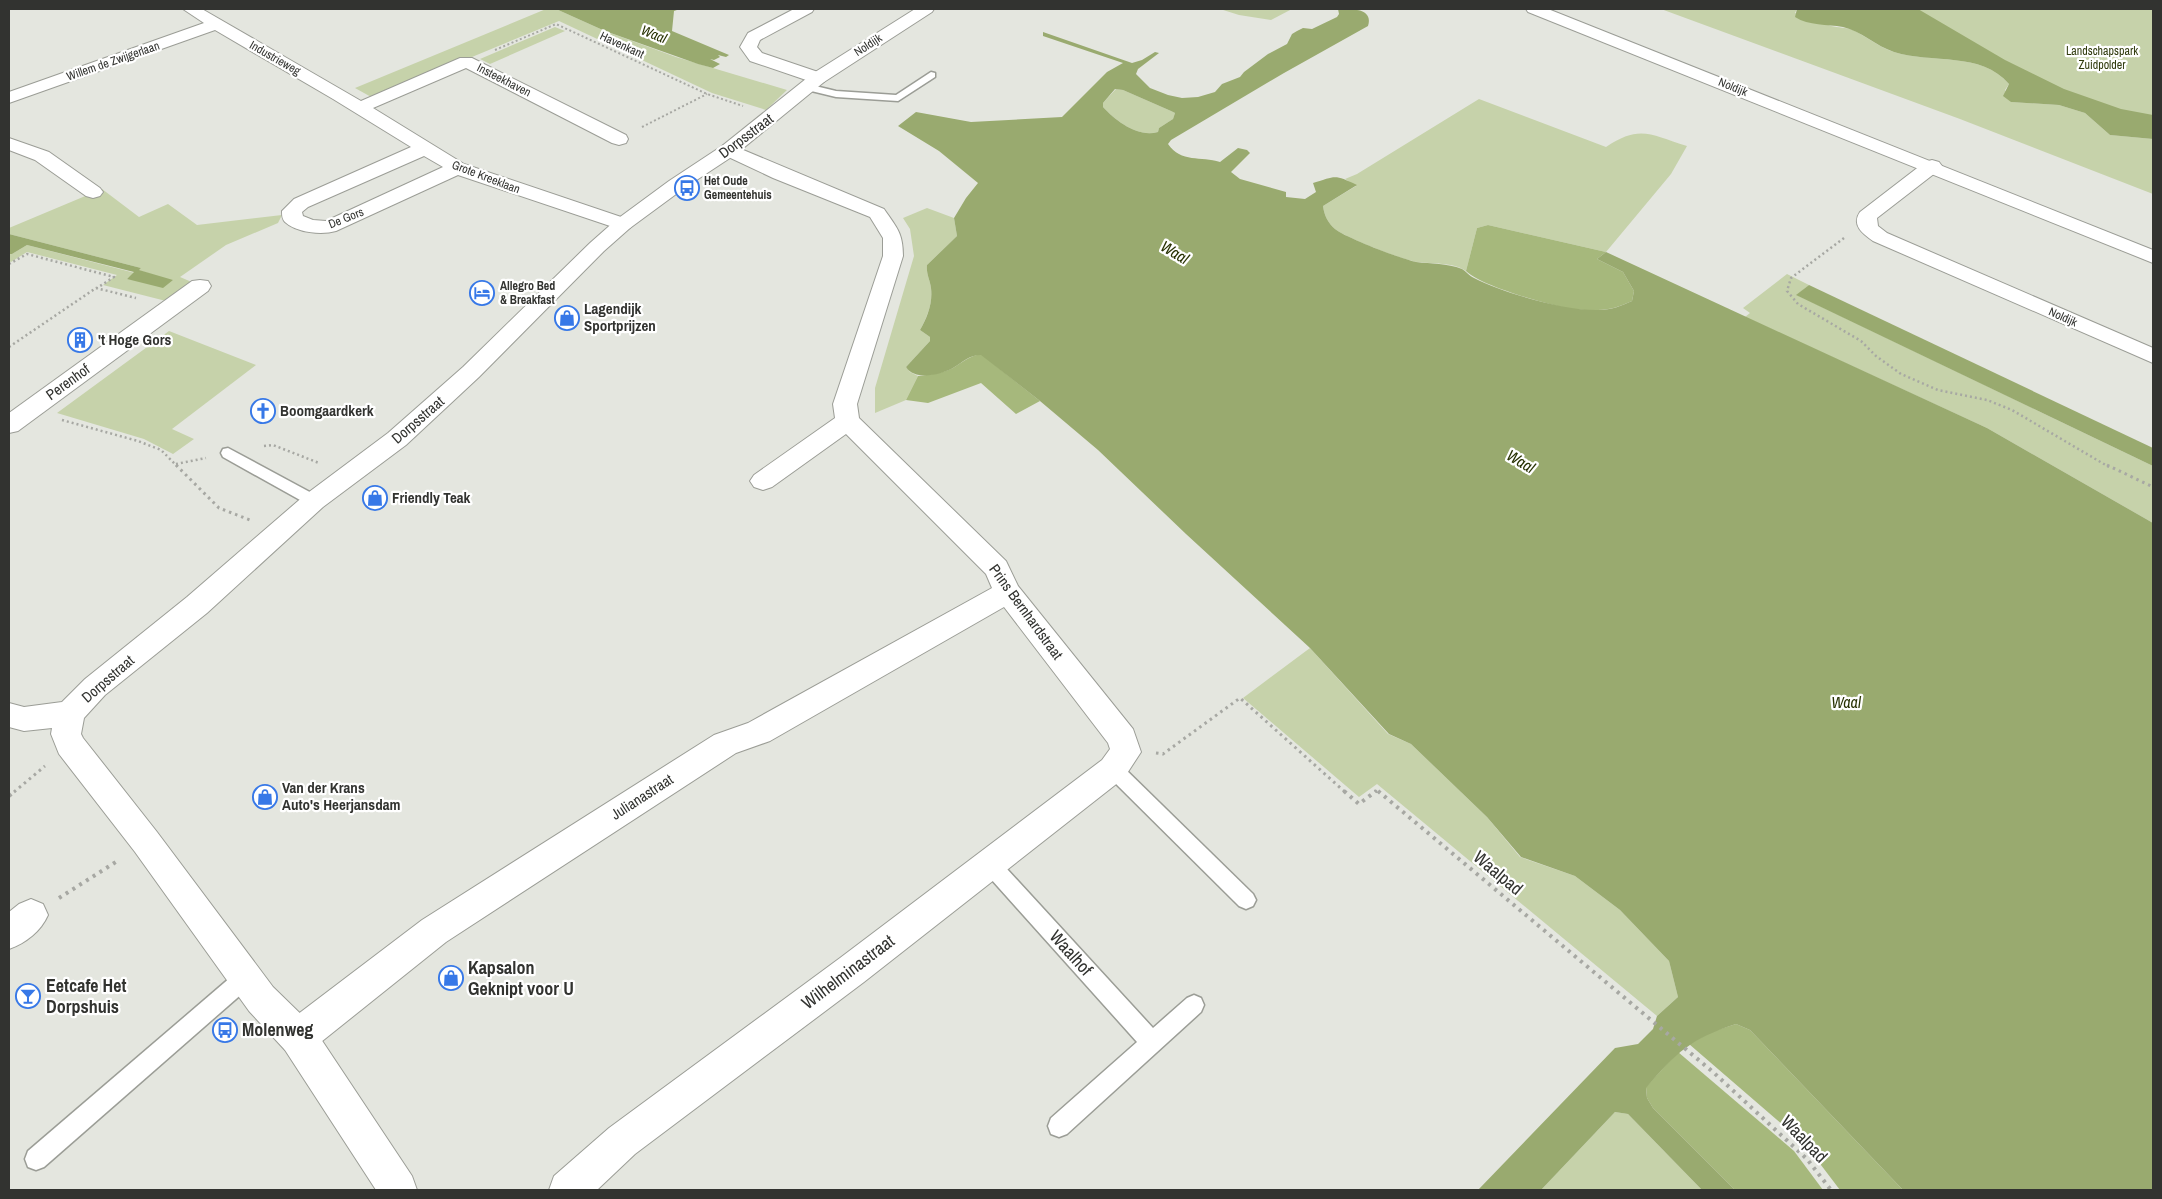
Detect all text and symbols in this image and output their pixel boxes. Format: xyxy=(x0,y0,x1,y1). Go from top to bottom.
water label: Waal xyxy=(639,21,670,47)
street label: Havenkant xyxy=(597,28,647,62)
street label: Noldijk xyxy=(851,30,885,60)
street label: Industrieweg xyxy=(247,37,304,79)
street label: Willem de Zwijgerlaan xyxy=(64,38,162,84)
park label: Landschapspark Zuidpolder xyxy=(2066,43,2138,73)
street label: Insteekhaven xyxy=(474,60,534,100)
street label: Noldijk xyxy=(1716,74,1750,100)
street label: Dorpsstraat xyxy=(714,108,778,163)
street label: Grote Kreeklaan xyxy=(450,157,522,197)
place label: Het Oude Gemeentehuis xyxy=(704,173,772,203)
bus stop icon: Het Oude Gemeentehuis xyxy=(674,175,700,201)
street label: De Gors xyxy=(326,204,366,232)
water label: Waal xyxy=(1157,235,1194,270)
place label: Allegro Bed & Breakfast xyxy=(500,278,555,308)
hotel icon: Allegro Bed & Breakfast xyxy=(469,280,495,306)
place label: Lagendijk Sportprijzen xyxy=(584,298,656,336)
street label: Noldijk xyxy=(2046,304,2080,330)
shop icon: Lagendijk Sportprijzen xyxy=(554,305,580,331)
building icon: 't Hoge Gors xyxy=(67,327,93,353)
place label: 't Hoge Gors xyxy=(98,329,171,350)
street label: Perenhof xyxy=(41,358,95,405)
street label: Dorpsstraat xyxy=(387,390,449,448)
church icon: Boomgaardkerk xyxy=(250,398,276,424)
place label: Boomgaardkerk xyxy=(280,400,374,421)
water label: Waal xyxy=(1503,444,1540,479)
shop icon: Friendly Teak xyxy=(362,485,388,511)
place label: Friendly Teak xyxy=(392,487,471,508)
street label: Prins Bernhardstraat xyxy=(985,560,1069,664)
street label: Dorpsstraat xyxy=(77,649,139,707)
water label: Waal xyxy=(1831,691,1862,713)
street label: Julianastraat xyxy=(606,768,677,825)
place label: Van der Krans Auto's Heerjansdam xyxy=(282,777,401,815)
shop icon: Van der Krans Auto's Heerjansdam xyxy=(252,784,278,810)
street label: Waalpad xyxy=(1468,844,1528,901)
street label: Waalhof xyxy=(1044,924,1099,982)
street label: Wilhelminastraat xyxy=(796,928,899,1015)
place label: Kapsalon Geknipt voor U xyxy=(468,955,574,1001)
shop icon: Kapsalon Geknipt voor U xyxy=(438,965,464,991)
place label: Eetcafe Het Dorpshuis xyxy=(46,973,126,1019)
bar icon: Eetcafe Het Dorpshuis xyxy=(15,983,41,1009)
bus stop icon: Molenweg xyxy=(212,1017,238,1043)
place label: Molenweg xyxy=(242,1017,313,1042)
street label: Waalpad xyxy=(1775,1109,1833,1168)

